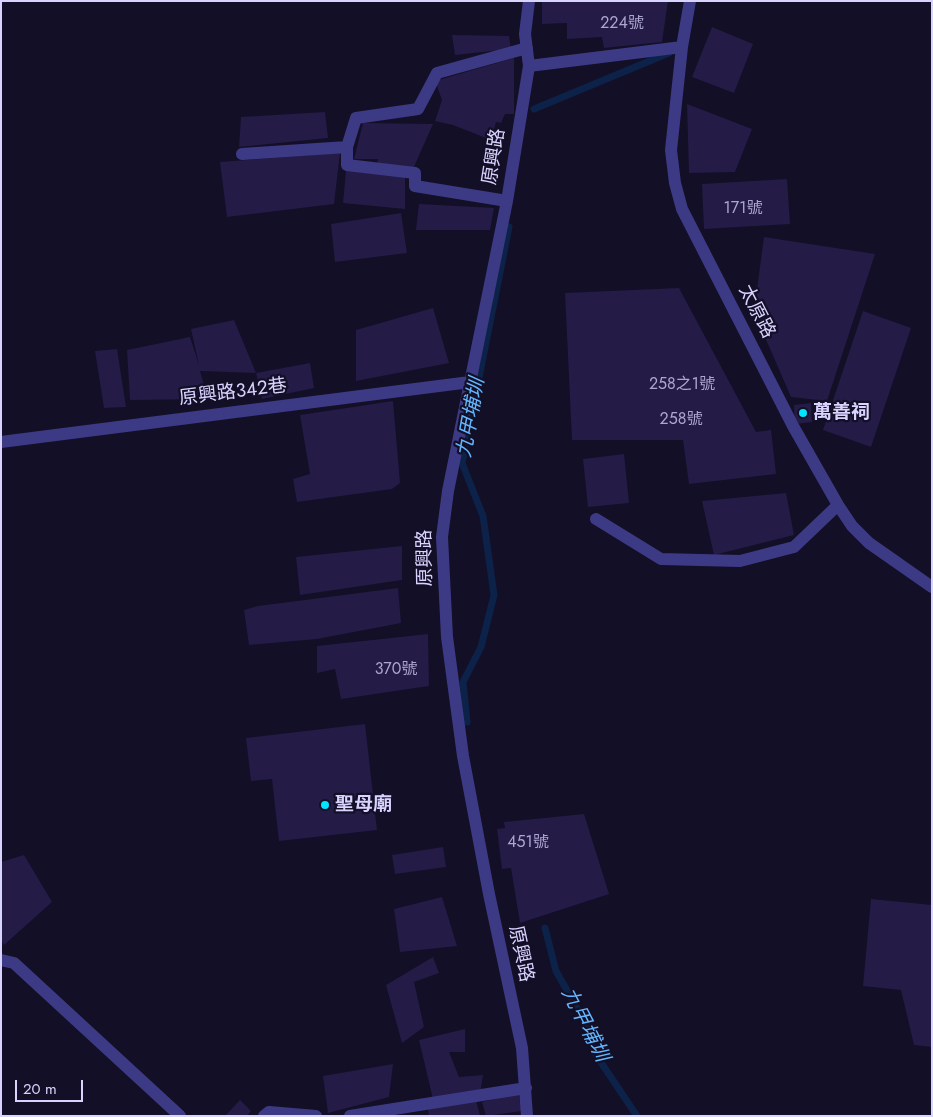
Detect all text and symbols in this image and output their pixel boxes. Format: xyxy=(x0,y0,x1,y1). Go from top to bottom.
house number: 224號 xyxy=(600,14,644,34)
street label: 原興路 xyxy=(479,127,511,187)
house number: 171號 xyxy=(724,199,762,219)
street label: 太原路 xyxy=(733,281,779,343)
street label: 原興路342巷 xyxy=(178,375,288,411)
house number: 258之1號 xyxy=(649,375,715,395)
water label: 九甲埔圳 xyxy=(453,377,491,459)
place label: 萬善祠 xyxy=(813,402,870,424)
marker: 萬善祠 xyxy=(797,407,809,419)
house number: 258號 xyxy=(660,410,702,430)
street label: 原興路 xyxy=(414,529,438,587)
house number: 370號 xyxy=(375,660,417,680)
place label: 聖母廟 xyxy=(335,794,392,816)
marker: 聖母廟 xyxy=(319,799,331,811)
house number: 451號 xyxy=(507,833,549,853)
street label: 原興路 xyxy=(503,924,537,984)
water label: 九甲埔圳 xyxy=(555,984,613,1066)
scale bar xyxy=(18,1070,85,1102)
text: 20 m xyxy=(23,1078,57,1100)

